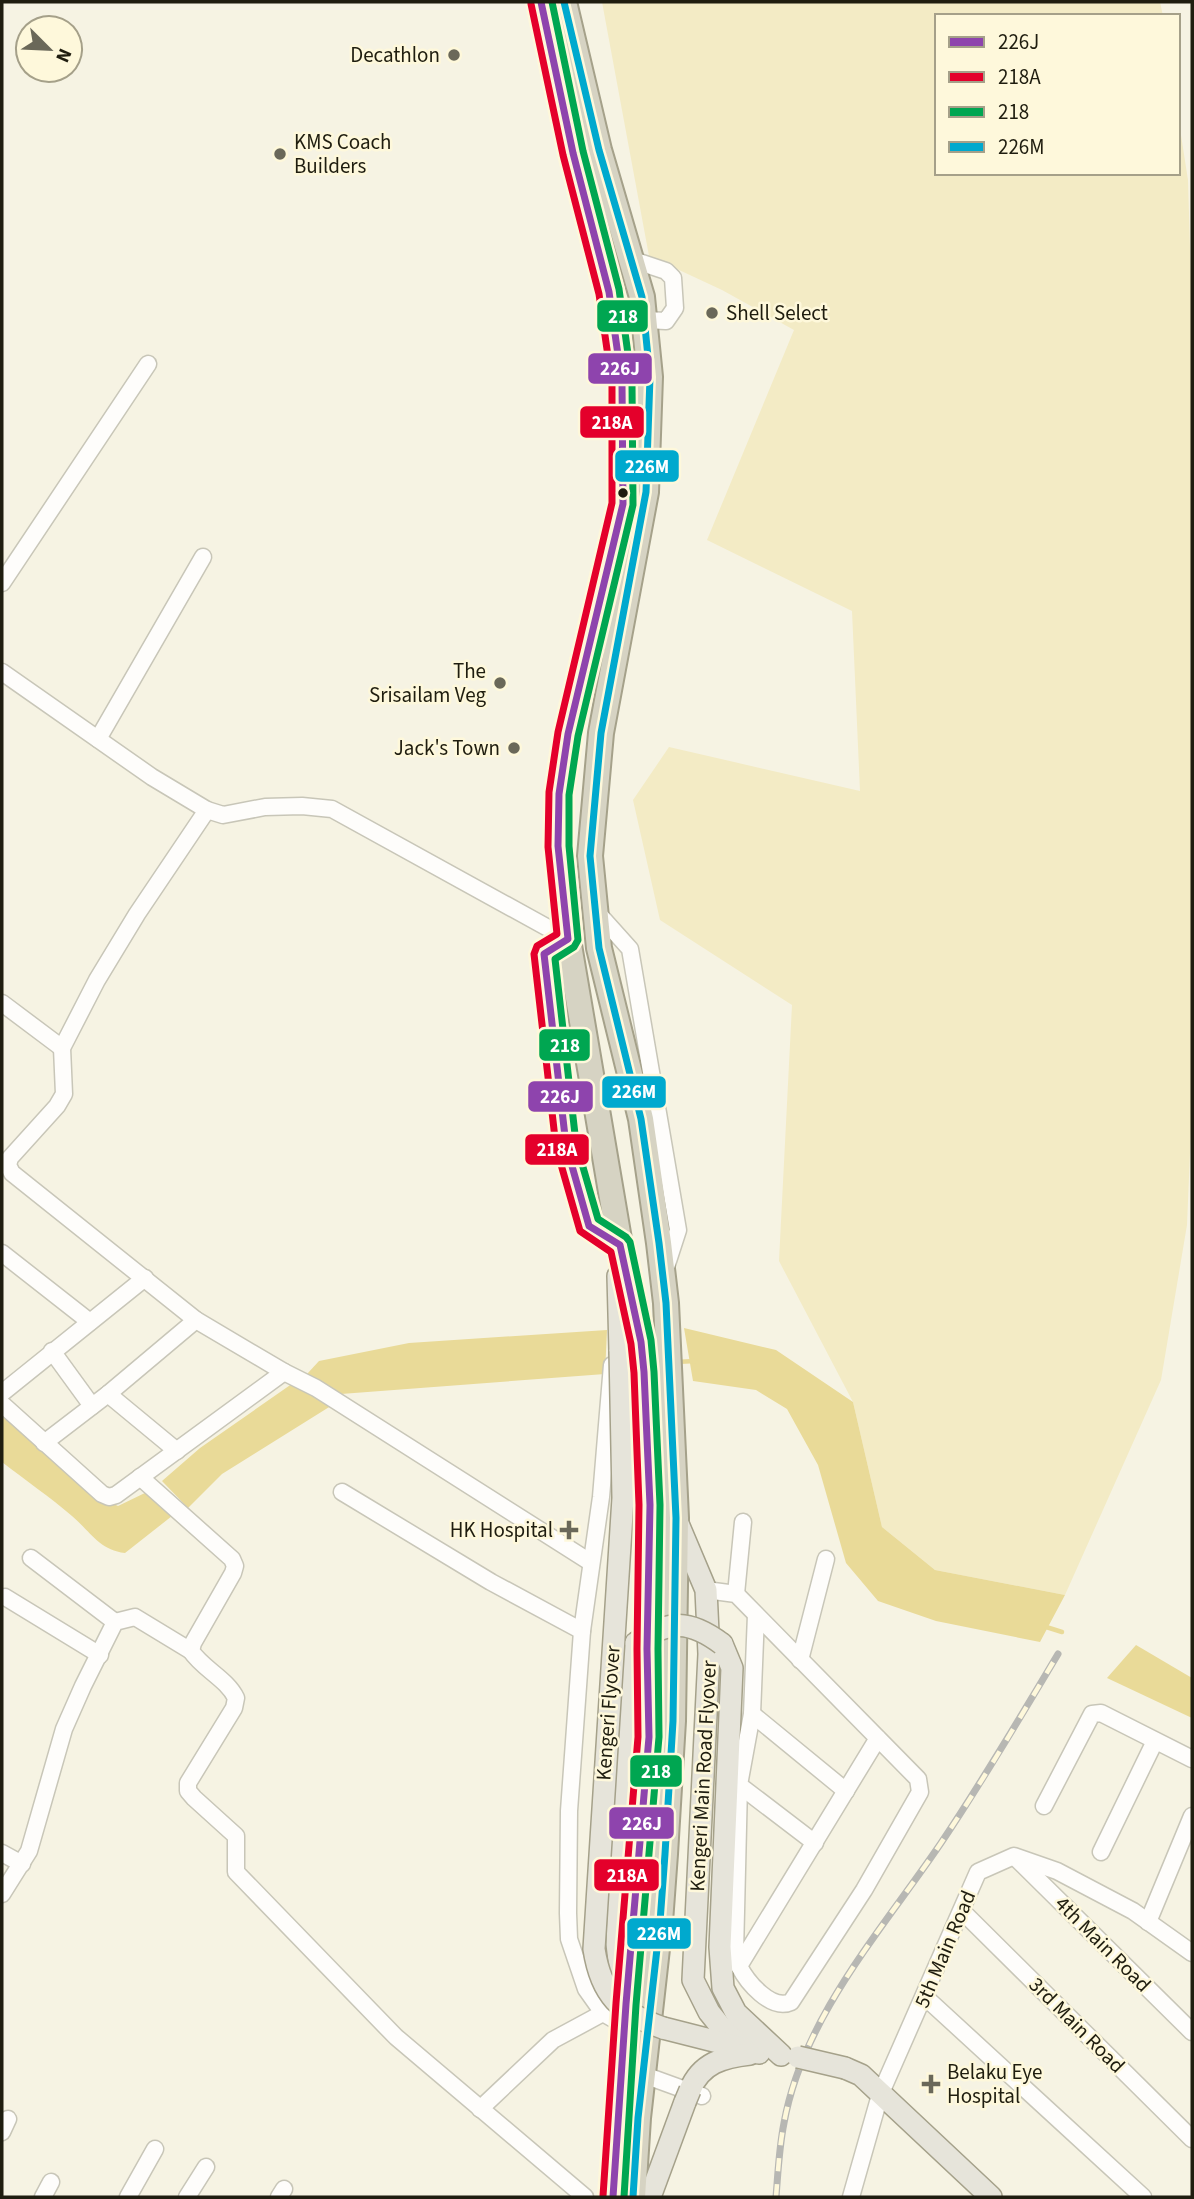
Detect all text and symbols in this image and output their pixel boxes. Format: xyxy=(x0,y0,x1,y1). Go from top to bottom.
north arrow xyxy=(14,14,84,84)
legend xyxy=(935,14,1180,175)
text: 226J xyxy=(998,27,1039,57)
place label: Decathlon xyxy=(350,40,440,70)
text: N xyxy=(48,44,78,67)
marker: Decathlon xyxy=(446,47,462,63)
text: 218A xyxy=(998,62,1041,92)
text: 218 xyxy=(998,97,1029,127)
place label: KMS Coach Builders xyxy=(294,127,392,181)
text: 226M xyxy=(998,132,1045,162)
marker: KMS Coach Builders xyxy=(272,146,288,162)
place label: Shell Select xyxy=(726,298,828,328)
line badge: 218 xyxy=(596,299,649,333)
text: 218 xyxy=(608,304,638,331)
marker: Shell Select xyxy=(704,305,720,321)
line badge: 226J xyxy=(587,352,653,385)
text: 226J xyxy=(600,356,640,383)
line badge: 218A xyxy=(579,405,645,439)
text: 218A xyxy=(592,410,633,437)
line badge: 226M xyxy=(614,449,680,483)
text: 226M xyxy=(625,454,669,481)
unlabelled marker xyxy=(616,486,630,500)
place label: The Srisailam Veg xyxy=(369,656,486,710)
marker: The Srisailam Veg xyxy=(492,675,508,691)
place label: Jack's Town xyxy=(394,733,500,763)
marker: Jack's Town xyxy=(506,740,522,756)
line badge: 218 xyxy=(538,1028,591,1062)
text: 218 xyxy=(550,1033,580,1060)
line badge: 226M xyxy=(601,1075,667,1109)
text: 226M xyxy=(612,1079,656,1106)
line badge: 226J xyxy=(527,1080,594,1113)
text: 226J xyxy=(540,1084,580,1111)
line badge: 218A xyxy=(524,1133,590,1166)
text: 218A xyxy=(537,1137,578,1164)
place label: HK Hospital xyxy=(450,1515,553,1545)
marker: HK Hospital xyxy=(559,1520,579,1540)
street label: Kengeri Flyover xyxy=(588,1644,628,1782)
street label: Kengeri Main Road Flyover xyxy=(682,1659,724,1892)
line badge: 218 xyxy=(629,1754,683,1788)
text: 218 xyxy=(641,1759,671,1786)
line badge: 226J xyxy=(608,1806,675,1840)
text: 226J xyxy=(622,1811,662,1838)
line badge: 218A xyxy=(593,1858,660,1892)
text: 218A xyxy=(607,1863,648,1890)
street label: 5th Main Road xyxy=(907,1886,983,2012)
street label: 4th Main Road xyxy=(1048,1889,1158,1999)
line badge: 226M xyxy=(626,1917,692,1950)
text: 226M xyxy=(637,1921,681,1948)
street label: 3rd Main Road xyxy=(1022,1970,1132,2080)
place label: Belaku Eye Hospital xyxy=(947,2057,1042,2111)
marker: Belaku Eye Hospital xyxy=(921,2074,941,2094)

